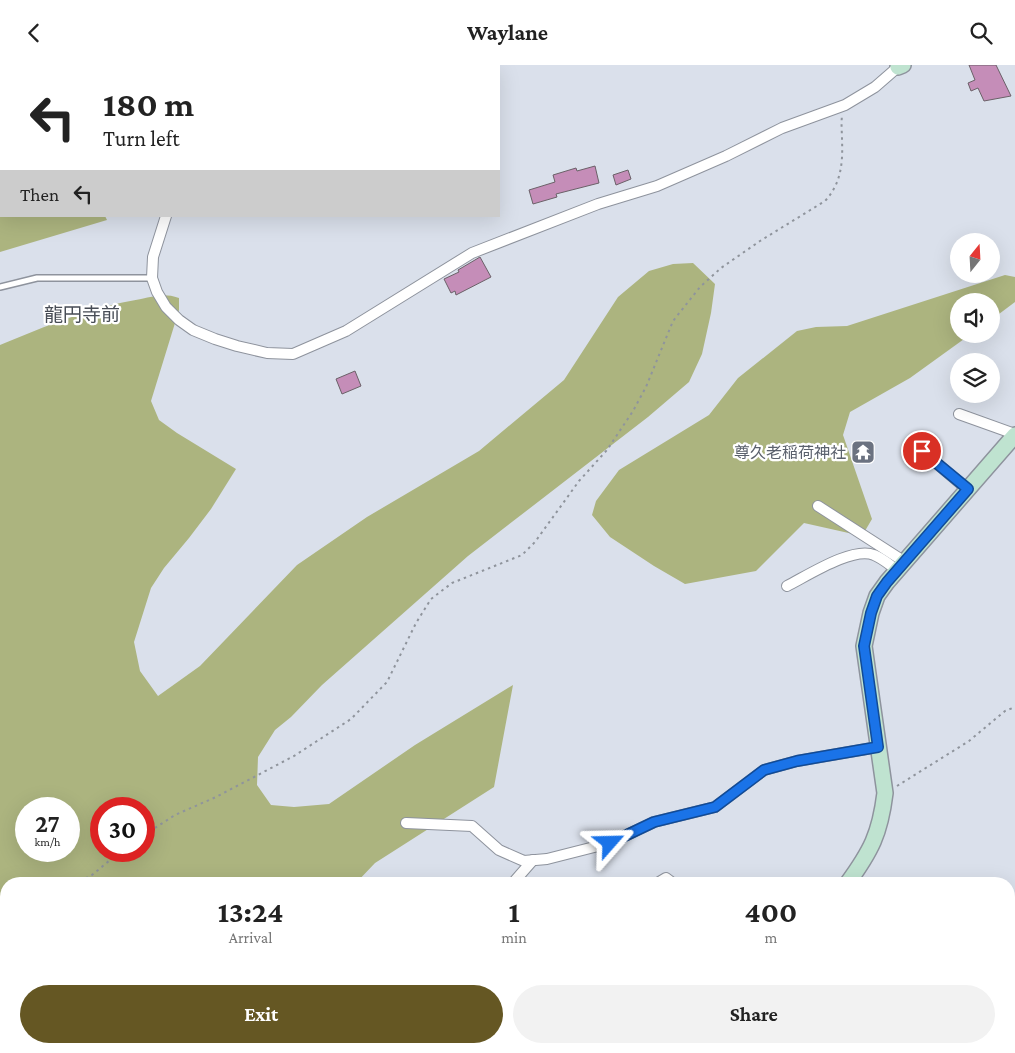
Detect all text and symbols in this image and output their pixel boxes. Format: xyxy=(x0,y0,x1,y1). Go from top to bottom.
icon: back xyxy=(20,19,48,47)
icon: search xyxy=(967,19,995,47)
text: Waylane xyxy=(467,20,548,45)
icon: left xyxy=(20,85,85,150)
text: 180 m xyxy=(103,85,194,124)
text: Turn left xyxy=(103,126,180,151)
icon: left xyxy=(69,180,97,208)
text: Then xyxy=(20,184,59,205)
north arrow xyxy=(950,233,1000,283)
map controls xyxy=(950,233,1000,403)
button: sound xyxy=(950,293,1000,343)
district label: 龍円寺前 xyxy=(44,304,120,325)
button: layers xyxy=(950,353,1000,403)
pin xyxy=(901,430,943,472)
icon: arrive xyxy=(908,437,936,465)
temple icon: 尊久老稲荷神社 xyxy=(850,439,876,465)
place label: 尊久老稲荷神社 xyxy=(734,444,846,461)
speed limit sign: 30 xyxy=(90,797,155,862)
text: 27 xyxy=(35,810,60,837)
position arrow xyxy=(583,816,635,868)
text: km/h xyxy=(35,835,60,849)
text: 13:24 xyxy=(218,895,283,928)
text: 1 xyxy=(508,895,520,928)
text: 400 xyxy=(745,895,797,928)
text: Arrival xyxy=(229,929,272,946)
text: min xyxy=(501,929,527,946)
text: m xyxy=(764,929,777,946)
button: Exit xyxy=(20,985,503,1043)
button: Share xyxy=(513,985,995,1043)

